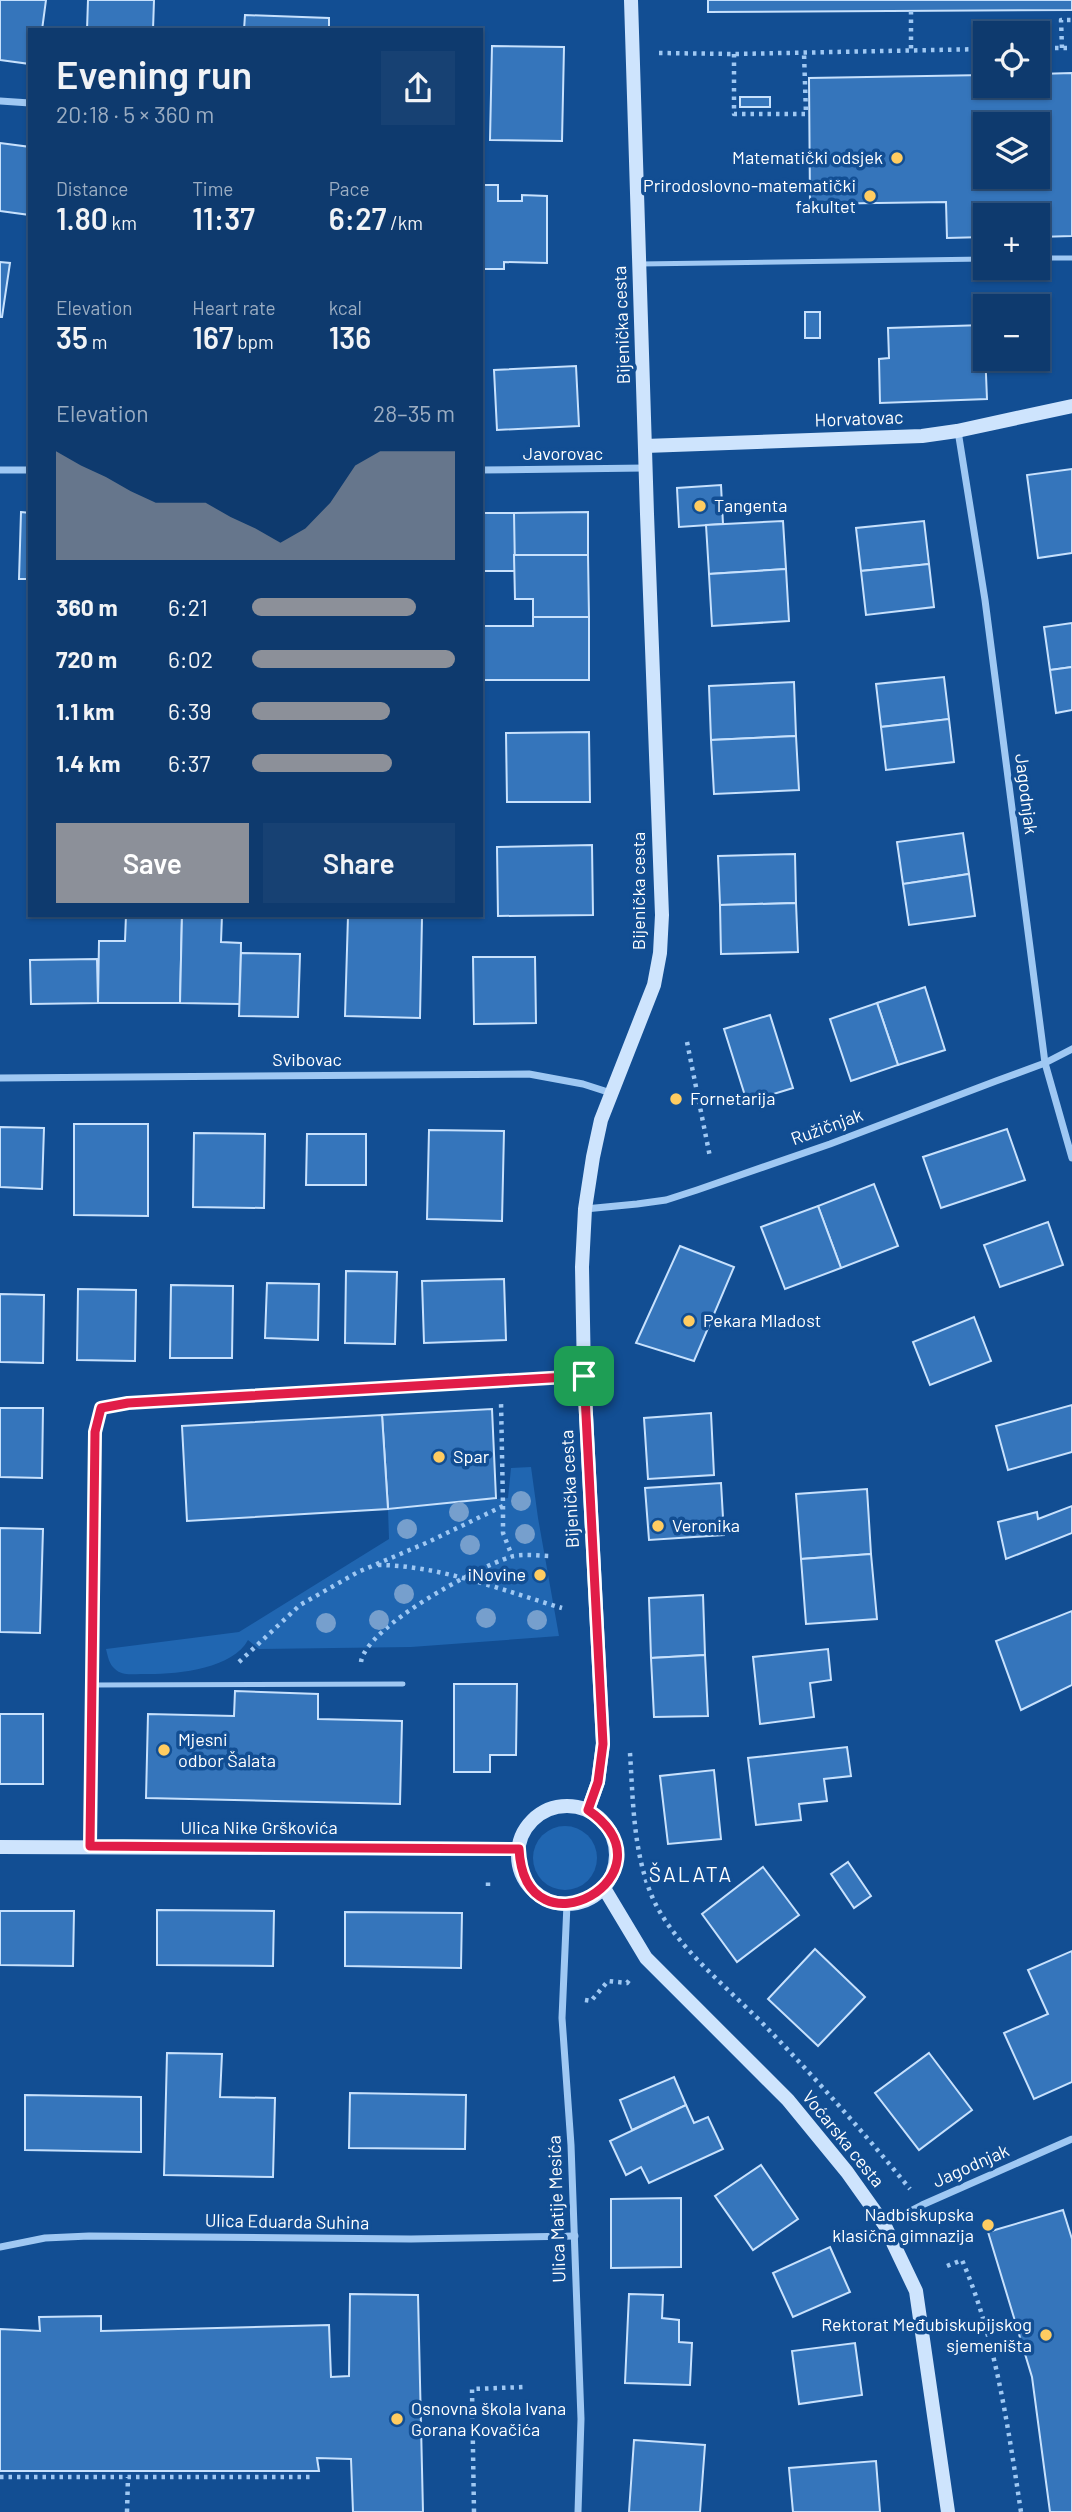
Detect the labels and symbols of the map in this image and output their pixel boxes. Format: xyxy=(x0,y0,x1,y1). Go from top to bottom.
place label: Matematički odsjek xyxy=(732,146,883,168)
marker: Matematički odsjek xyxy=(889,150,905,166)
place label: Prirodoslovno-matematički fakultet xyxy=(643,174,856,217)
marker: Prirodoslovno-matematički fakultet xyxy=(862,188,878,204)
street label: Bijenička cesta xyxy=(608,266,634,385)
street label: Horvatovac xyxy=(814,405,904,431)
street label: Javorovac xyxy=(523,442,603,464)
place label: Tangenta xyxy=(714,494,788,516)
marker: Tangenta xyxy=(692,498,708,514)
street label: Jagodnjak xyxy=(1011,752,1043,836)
street label: Bijenička cesta xyxy=(627,832,649,950)
street label: Svibovac xyxy=(272,1048,342,1070)
place label: Fornetarija xyxy=(690,1087,775,1109)
marker: Fornetarija xyxy=(668,1091,684,1107)
street label: Ružičnjak xyxy=(788,1103,866,1149)
place label: Pekara Mladost xyxy=(703,1309,821,1331)
marker: Pekara Mladost xyxy=(681,1313,697,1329)
pin xyxy=(554,1346,614,1406)
street label: Bijenička cesta xyxy=(555,1429,583,1549)
place label: Spar xyxy=(453,1445,490,1467)
marker: Spar xyxy=(431,1449,447,1465)
place label: Veronika xyxy=(672,1514,740,1536)
marker: Veronika xyxy=(650,1518,666,1534)
place label: iNovine xyxy=(467,1563,526,1585)
marker: iNovine xyxy=(532,1567,548,1583)
place label: Mjesni odbor Šalata xyxy=(178,1728,276,1771)
marker: Mjesni odbor Šalata xyxy=(156,1742,172,1758)
street label: Ulica Nike Grškovića xyxy=(180,1816,338,1838)
district label: ŠALATA xyxy=(649,1861,733,1886)
street label: Voćarska cesta xyxy=(798,2086,889,2191)
street label: Ulica Matije Mesića xyxy=(542,2135,570,2283)
street label: Jagodnjak xyxy=(929,2139,1012,2192)
place label: Nadbiskupska klasična gimnazija xyxy=(832,2203,974,2246)
street label: Ulica Eduarda Suhina xyxy=(205,2209,369,2233)
marker: Nadbiskupska klasična gimnazija xyxy=(980,2217,996,2233)
place label: Rektorat Međubiskupijskog sjemeništa xyxy=(821,2313,1032,2356)
marker: Rektorat Međubiskupijskog sjemeništa xyxy=(1038,2327,1054,2343)
place label: Osnovna škola Ivana Gorana Kovačića xyxy=(411,2397,566,2440)
marker: Osnovna škola Ivana Gorana Kovačića xyxy=(389,2411,405,2427)

